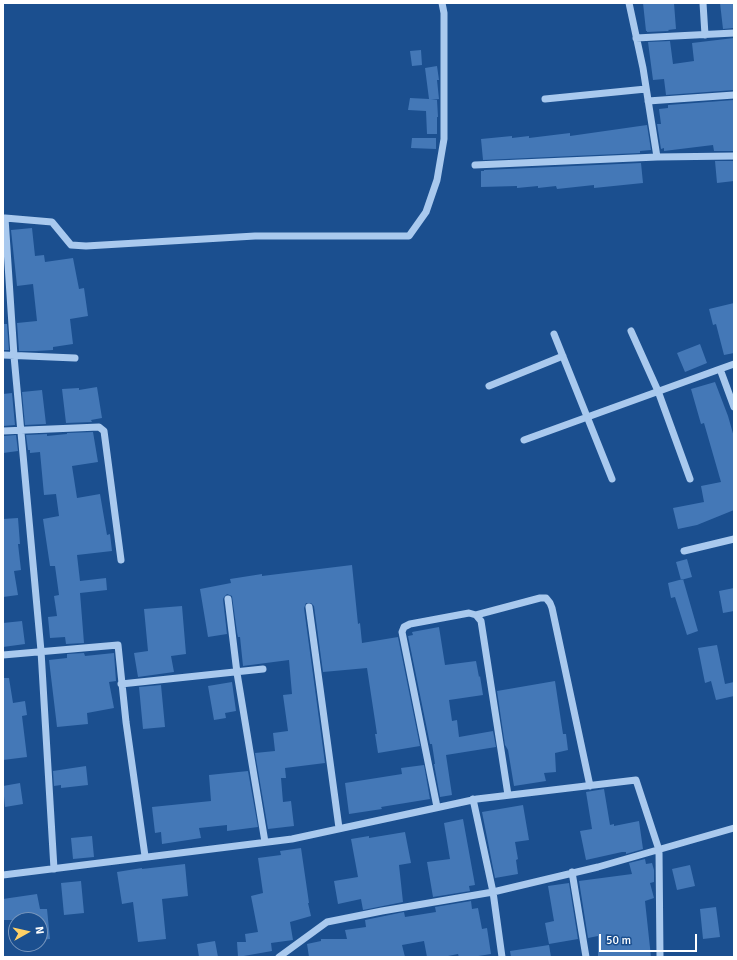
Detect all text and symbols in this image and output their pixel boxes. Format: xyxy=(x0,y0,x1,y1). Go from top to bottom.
north arrow xyxy=(8,912,48,952)
text: N xyxy=(32,926,46,935)
scale bar xyxy=(601,926,699,952)
text: 50 m xyxy=(606,933,631,948)

